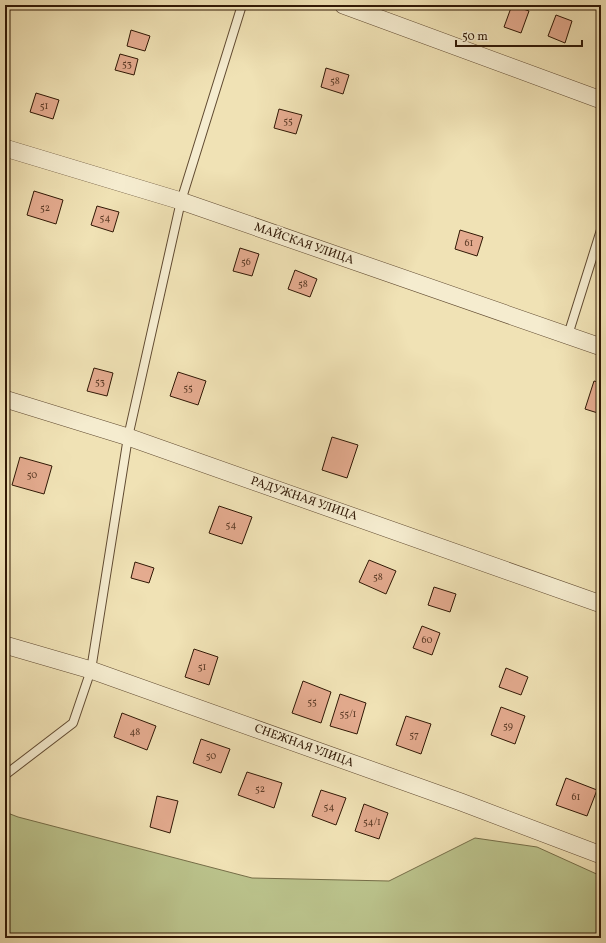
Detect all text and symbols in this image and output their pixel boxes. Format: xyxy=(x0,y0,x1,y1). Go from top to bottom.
scale bar xyxy=(456,22,582,48)
text: 50 m xyxy=(462,29,488,45)
house number: 53 xyxy=(122,57,132,71)
house number: 58 xyxy=(330,74,340,88)
house number: 51 xyxy=(40,99,48,113)
house number: 55 xyxy=(283,114,293,128)
house number: 52 xyxy=(40,201,50,215)
house number: 54 xyxy=(100,211,110,225)
street label: МАЙСКАЯ УЛИЦА xyxy=(252,218,357,269)
house number: 61 xyxy=(465,236,474,250)
house number: 56 xyxy=(241,255,251,269)
house number: 58 xyxy=(298,277,308,291)
house number: 53 xyxy=(95,375,105,389)
house number: 55 xyxy=(183,381,193,395)
house number: 50 xyxy=(27,468,37,482)
street label: РАДУЖНАЯ УЛИЦА xyxy=(248,473,360,525)
house number: 54 xyxy=(226,518,236,532)
house number: 58 xyxy=(373,570,383,584)
house number: 60 xyxy=(421,633,433,647)
house number: 51 xyxy=(198,660,206,674)
house number: 55 xyxy=(307,695,317,709)
house number: 55/1 xyxy=(340,707,357,721)
house number: 59 xyxy=(503,719,513,733)
street label: СНЕЖНАЯ УЛИЦА xyxy=(252,721,357,772)
house number: 48 xyxy=(130,725,140,739)
house number: 57 xyxy=(409,728,419,742)
house number: 50 xyxy=(206,749,216,763)
house number: 52 xyxy=(255,782,265,796)
house number: 61 xyxy=(572,790,581,804)
house number: 54 xyxy=(324,800,334,814)
house number: 54/1 xyxy=(363,815,381,829)

